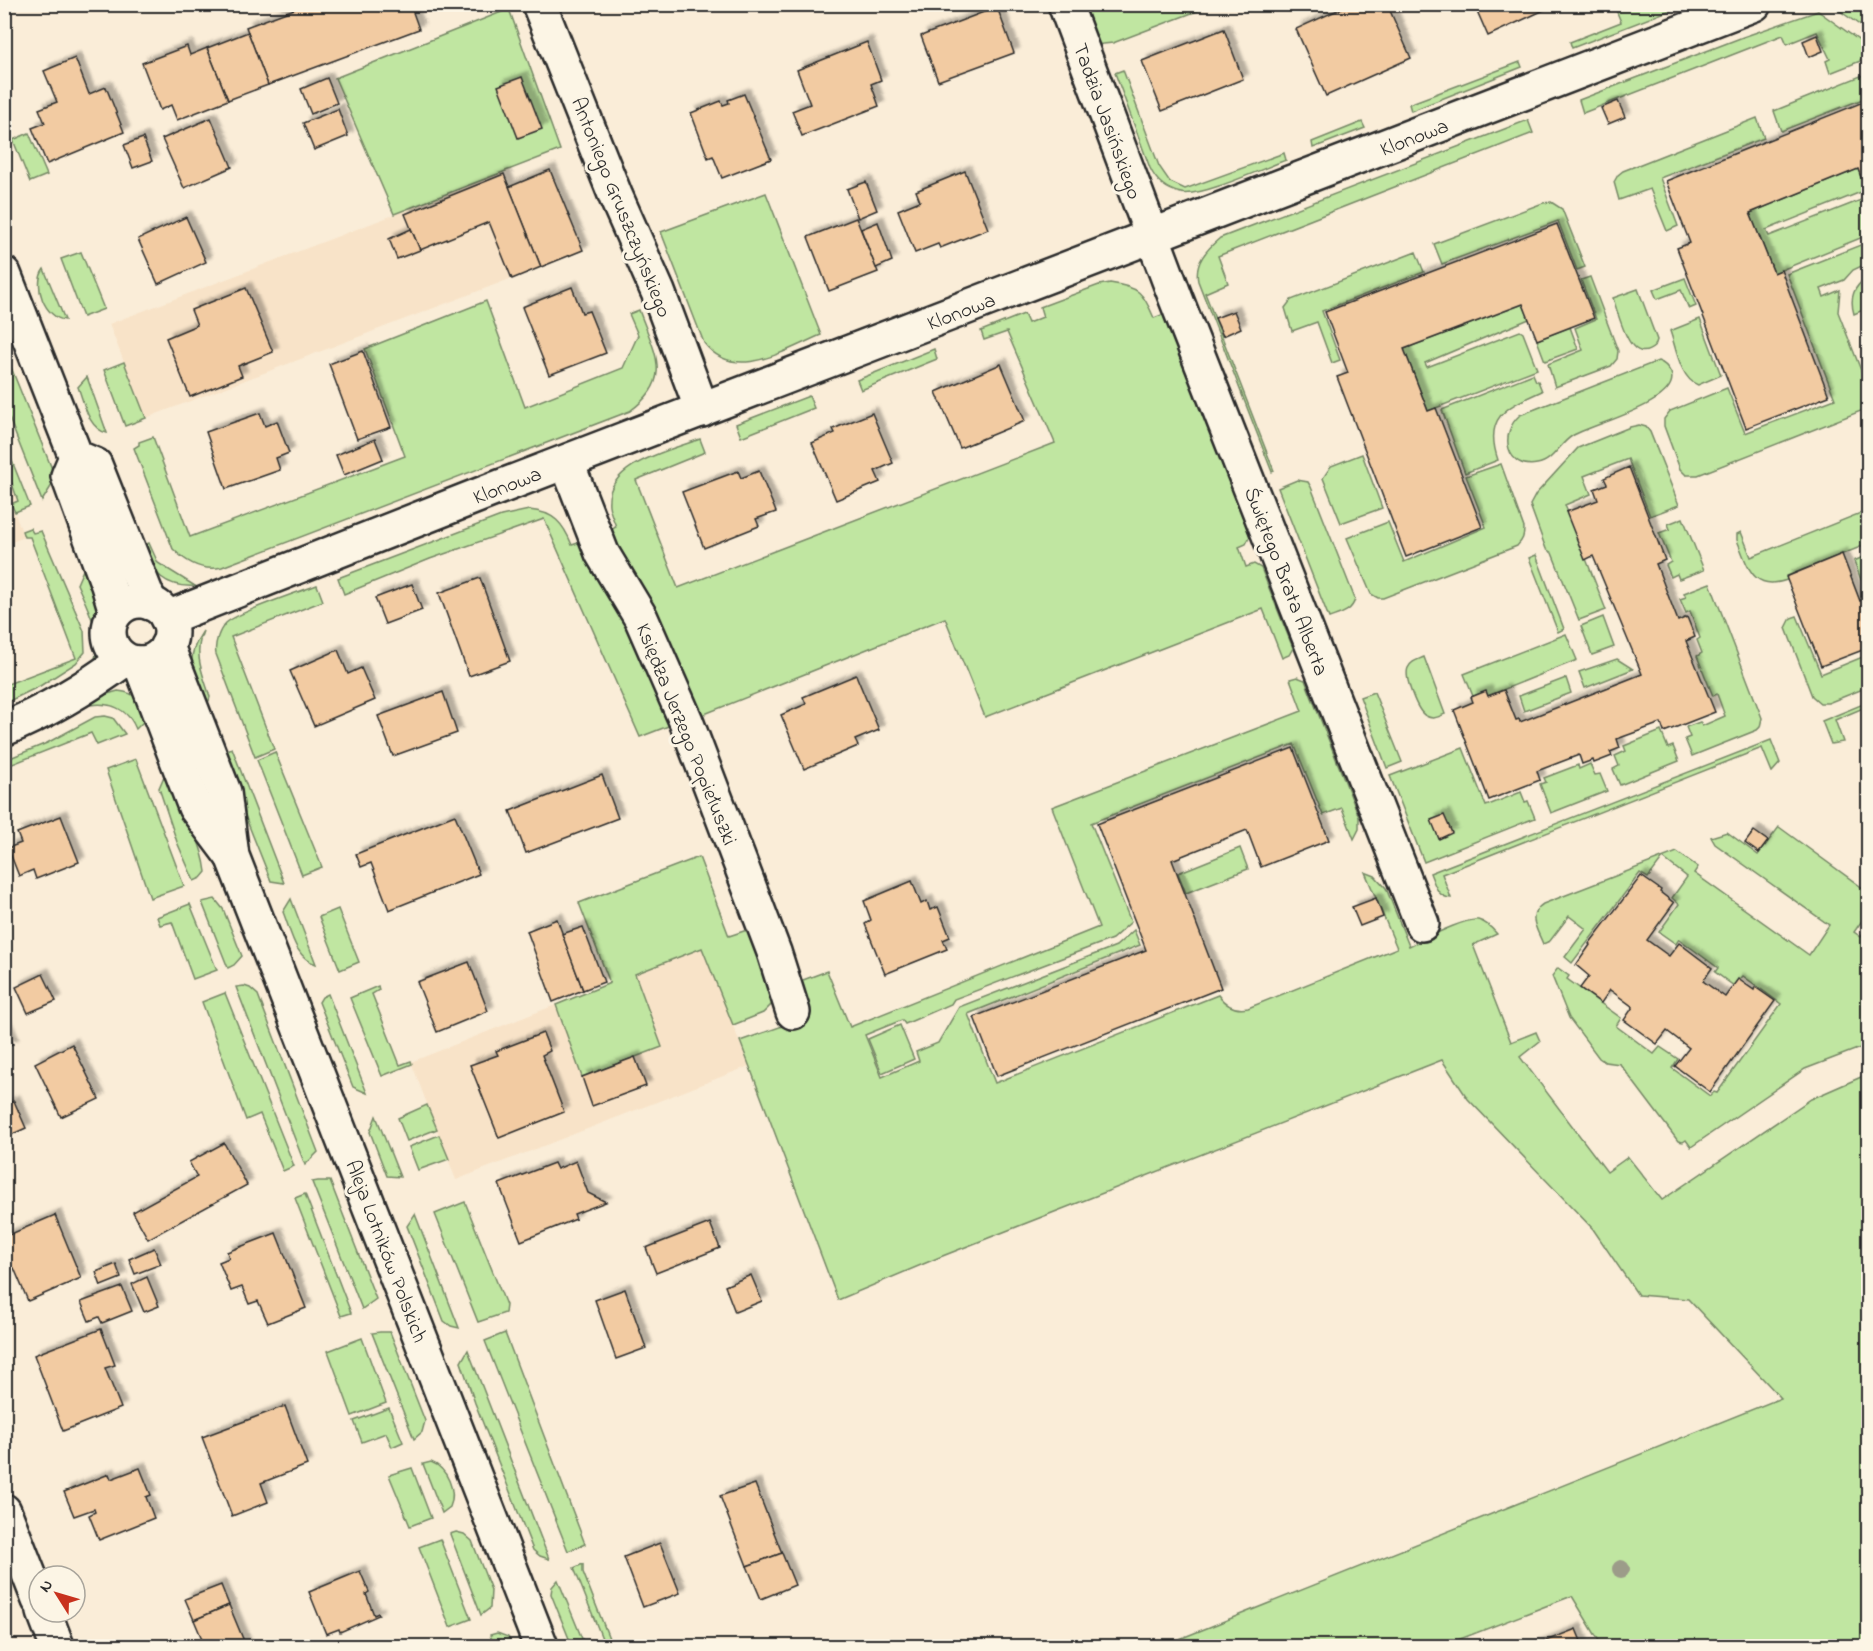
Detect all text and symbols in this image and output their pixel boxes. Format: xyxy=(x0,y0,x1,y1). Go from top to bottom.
street label: Tadzia Jasińskiego xyxy=(1062,39,1148,205)
street label: Antoniego Gruszczyńskiego xyxy=(560,93,678,323)
street label: Klonowa xyxy=(1376,112,1453,166)
street label: Klonowa xyxy=(923,286,1000,340)
street label: Klonowa xyxy=(469,460,546,514)
street label: Świętego Brata Alberta xyxy=(1233,483,1335,681)
street label: Księdza Jerzego Popiełuszki xyxy=(625,619,743,851)
street label: Aleja Lotników Polskich xyxy=(336,1156,434,1347)
north arrow xyxy=(27,1564,87,1624)
text: N xyxy=(34,1574,60,1598)

